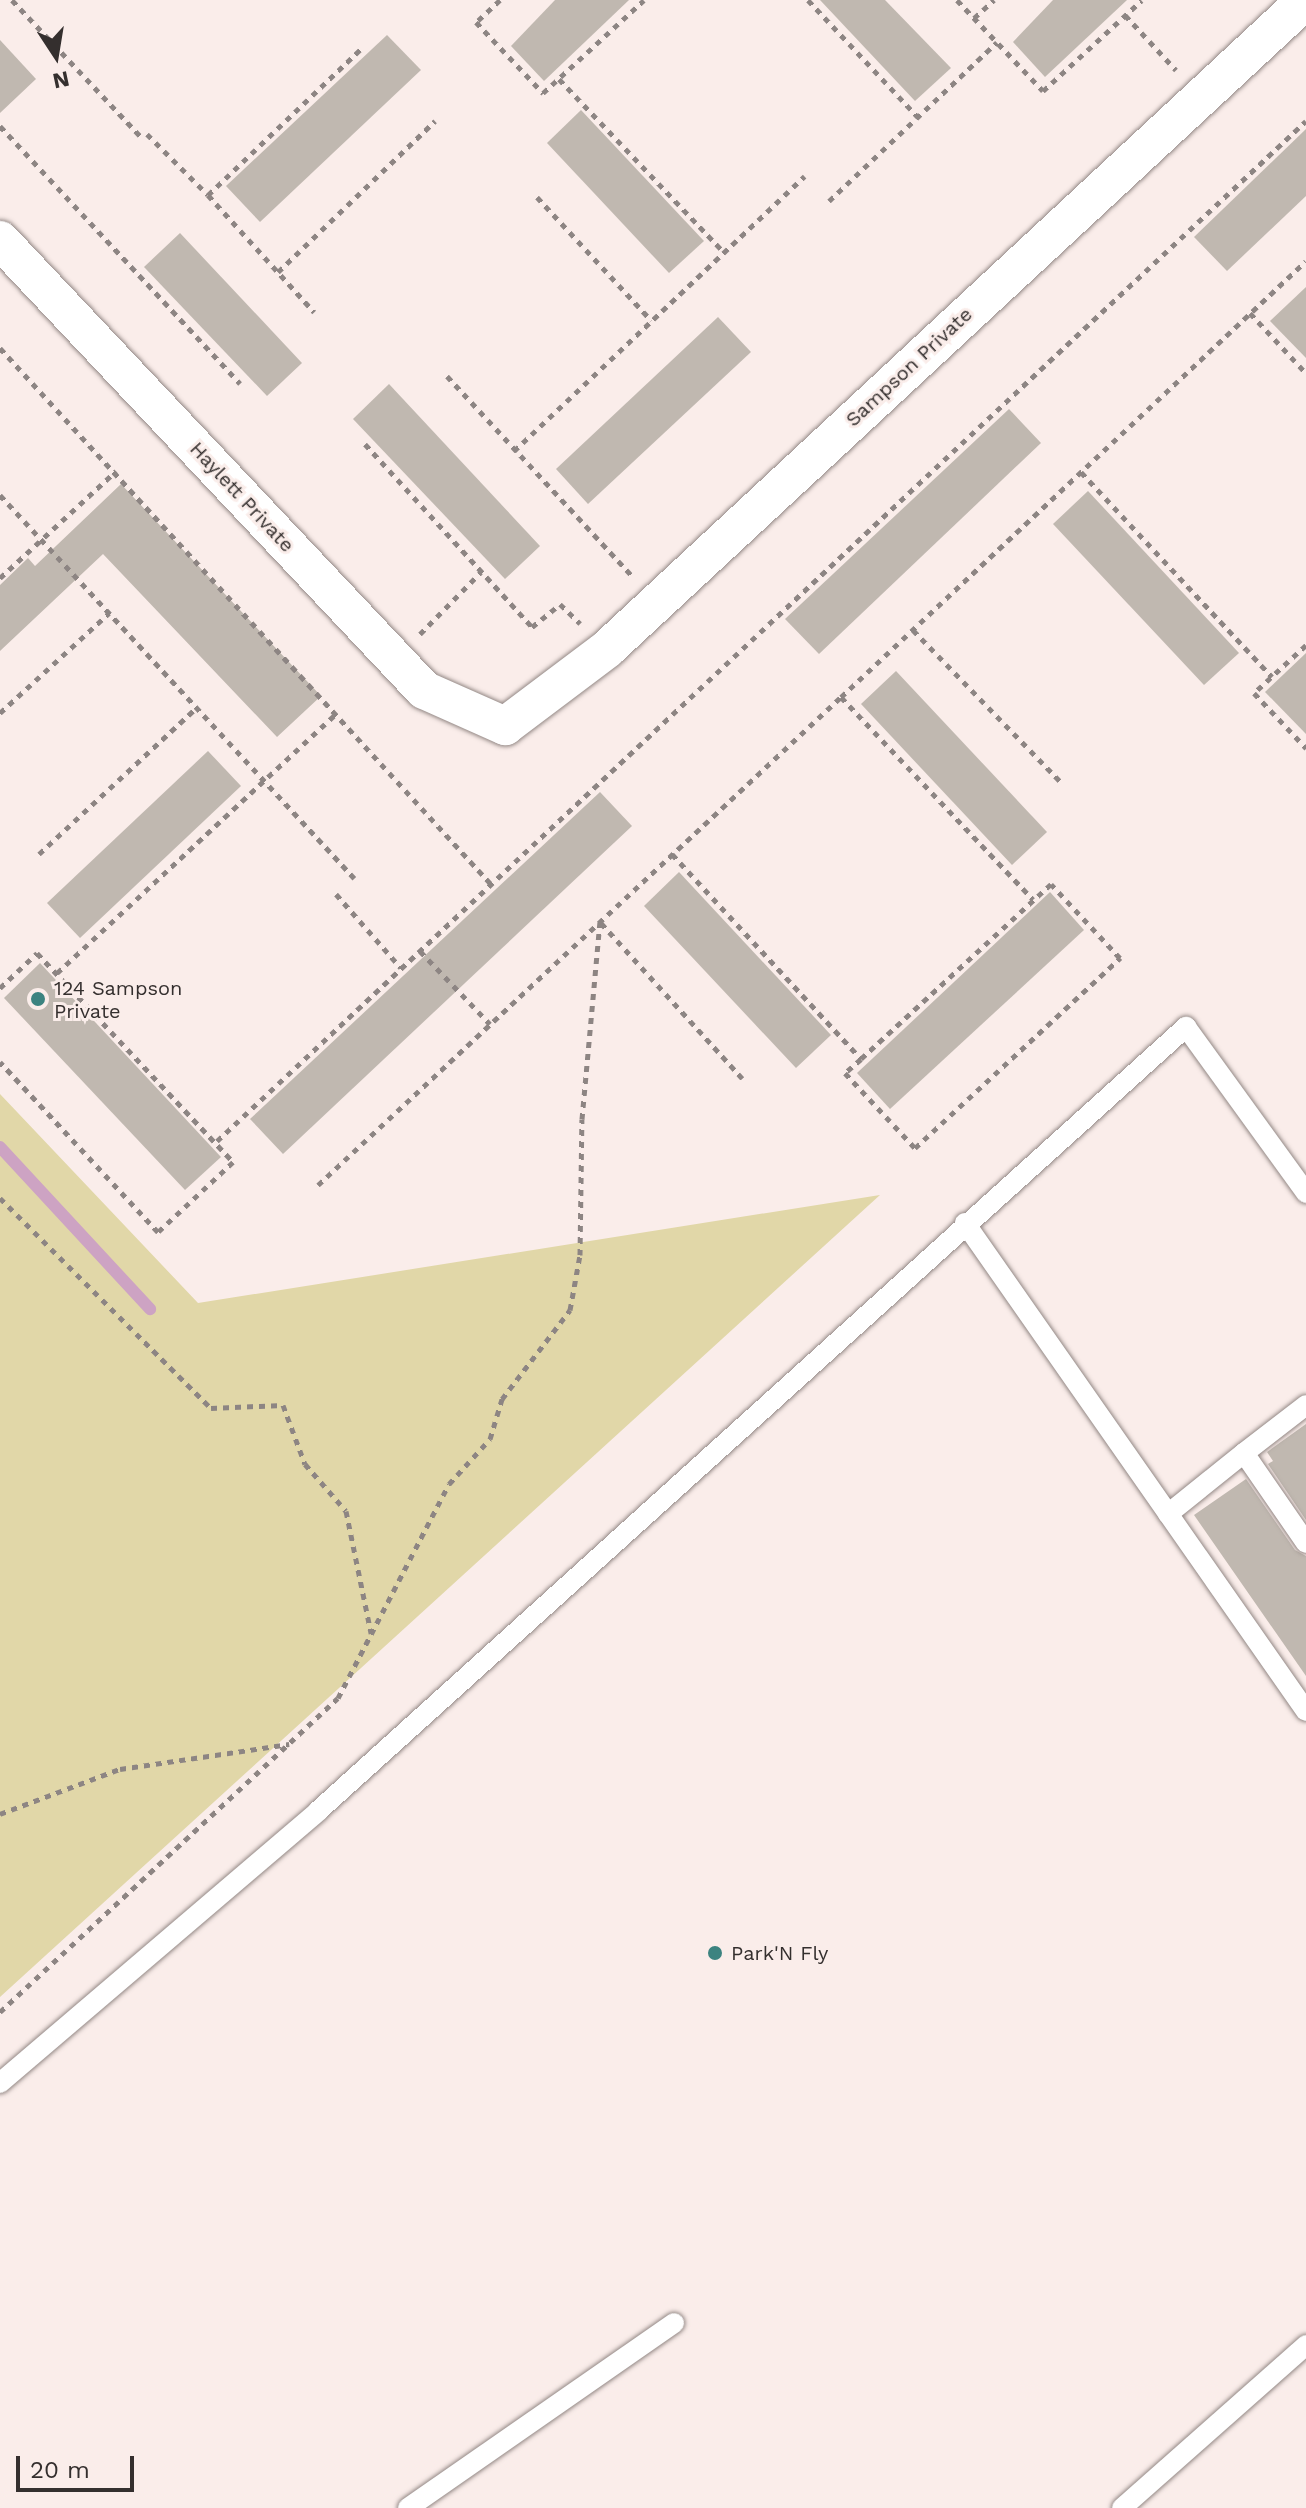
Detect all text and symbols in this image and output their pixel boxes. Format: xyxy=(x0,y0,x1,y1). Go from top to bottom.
north arrow xyxy=(16,16,96,96)
text: N xyxy=(51,66,72,94)
street label: Sampson Private xyxy=(841,302,977,432)
street label: Haylett Private xyxy=(185,437,299,557)
place label: 124 Sampson Private xyxy=(54,976,182,1023)
marker: 124 Sampson Private xyxy=(29,990,47,1008)
place label: Park'N Fly xyxy=(731,1941,828,1965)
marker: Park'N Fly xyxy=(706,1944,724,1962)
scale bar xyxy=(20,2440,138,2490)
text: 20 m xyxy=(30,2456,90,2484)

